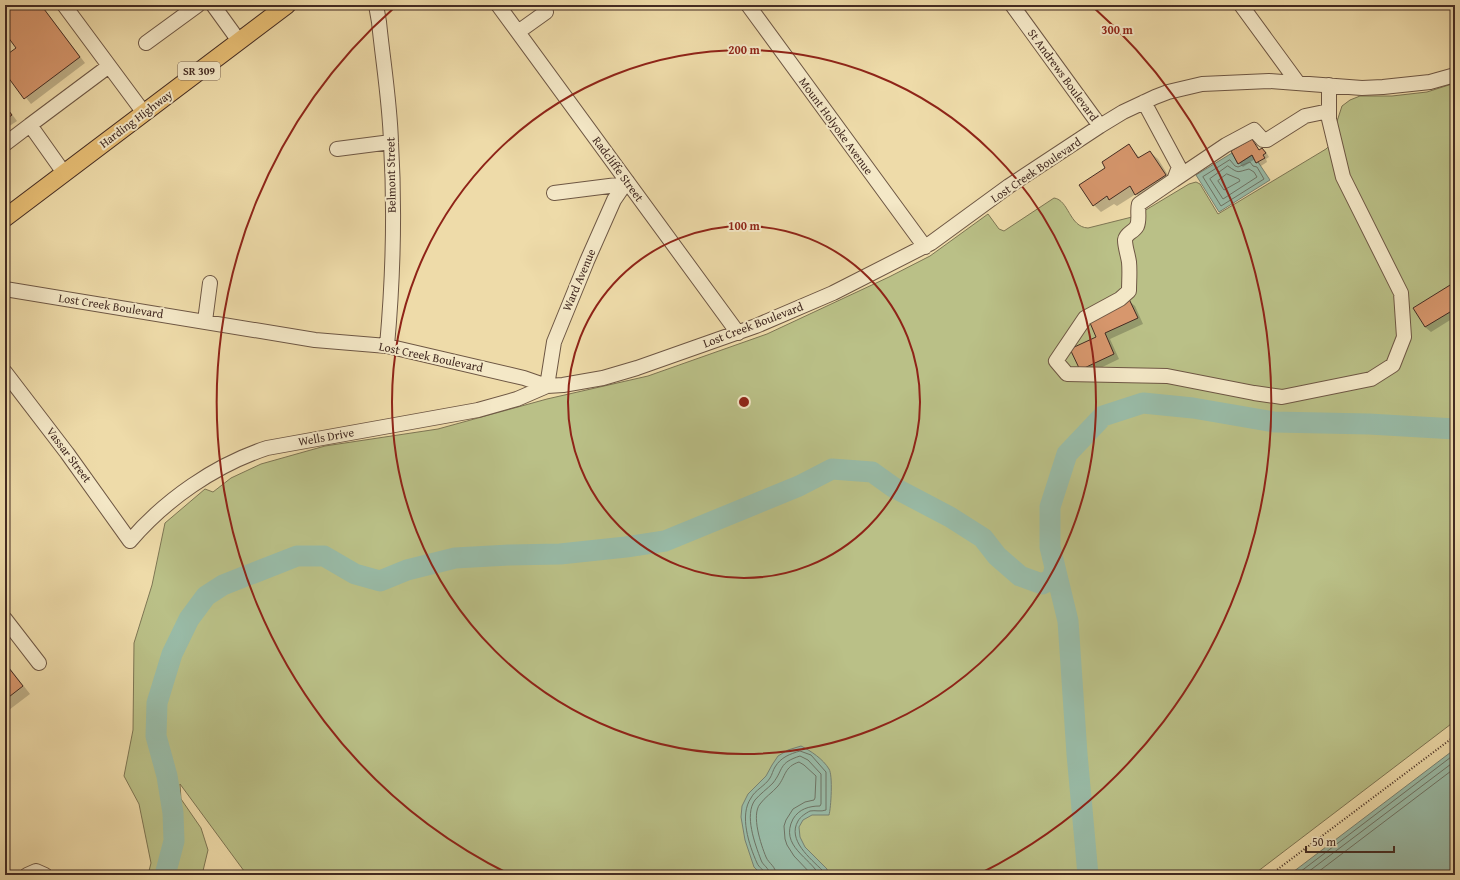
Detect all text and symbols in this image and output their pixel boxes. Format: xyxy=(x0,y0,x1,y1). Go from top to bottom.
text: 300 m xyxy=(1101,21,1134,38)
street label: St Andrews Boulevard xyxy=(1024,25,1103,125)
text: 200 m xyxy=(728,41,761,58)
road number: SR 309 xyxy=(178,62,220,80)
street label: Mount Holyoke Avenue xyxy=(795,74,878,178)
street label: Harding Highway xyxy=(96,85,176,152)
street label: Radcliffe Street xyxy=(589,132,648,206)
street label: Lost Creek Boulevard xyxy=(987,133,1085,206)
street label: Belmont Street xyxy=(381,136,400,213)
text: 100 m xyxy=(728,217,761,234)
street label: Ward Avenue xyxy=(558,246,599,314)
street label: Lost Creek Boulevard xyxy=(57,289,165,322)
street label: Lost Creek Boulevard xyxy=(700,297,806,351)
street label: Lost Creek Boulevard xyxy=(378,337,485,376)
centre of rings xyxy=(737,395,751,409)
street label: Vassar Street xyxy=(43,423,96,487)
street label: Wells Drive xyxy=(297,423,356,450)
scale bar xyxy=(1306,828,1394,854)
text: 50 m xyxy=(1312,833,1336,850)

